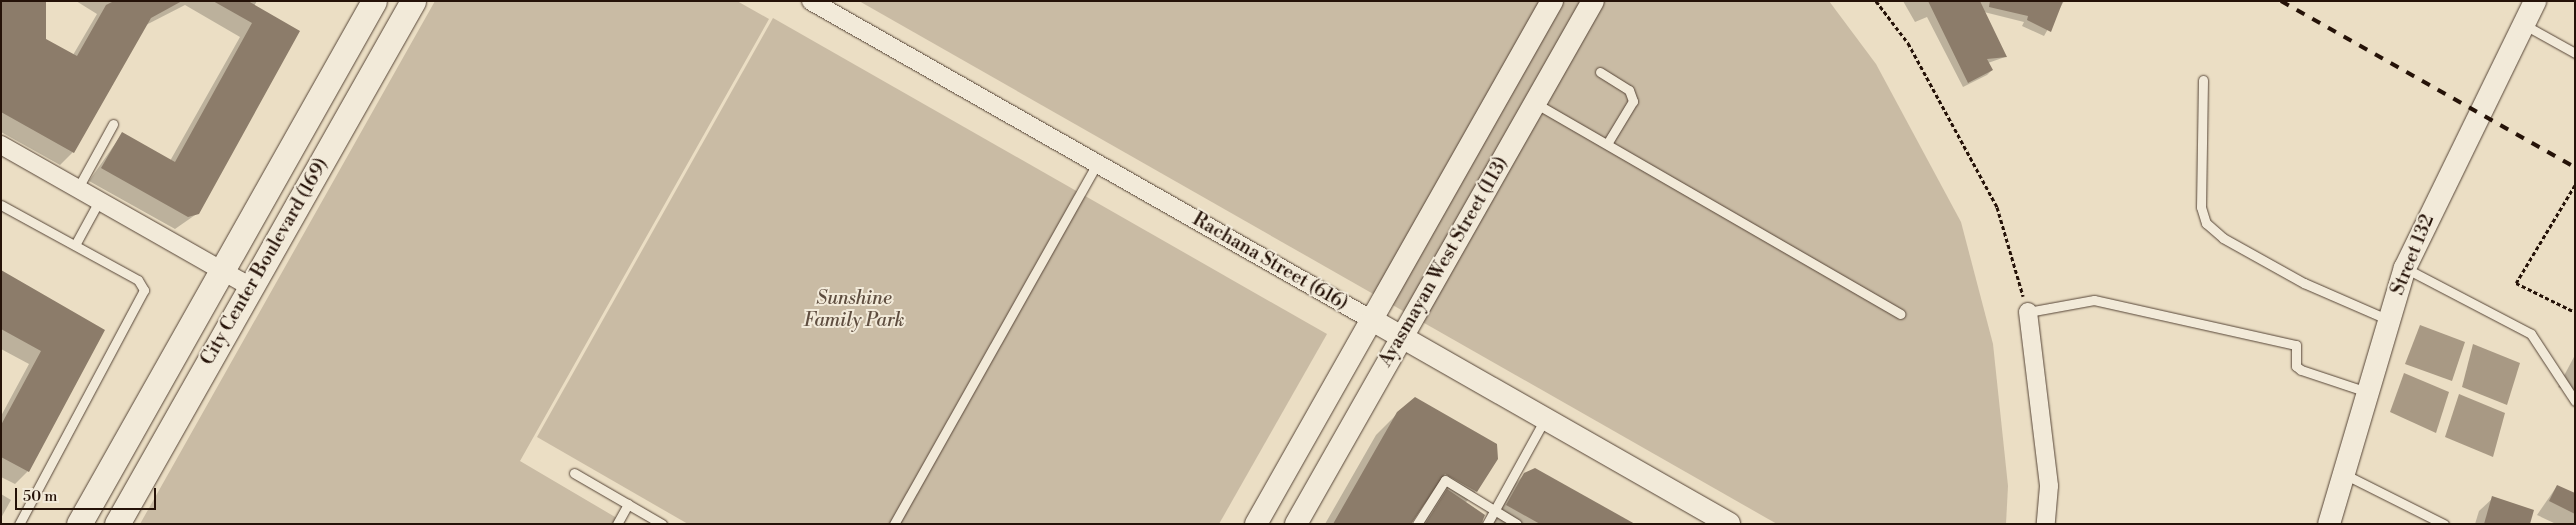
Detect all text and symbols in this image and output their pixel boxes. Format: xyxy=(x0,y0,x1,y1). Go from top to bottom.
street label: Ayasmayan West Street (113) xyxy=(1374,153,1514,371)
street label: City Center Boulevard (169) xyxy=(196,154,334,370)
street label: Rachana Street (616) xyxy=(1188,208,1352,316)
street label: Street 132 xyxy=(2387,211,2439,299)
park label: Sunshine Family Park xyxy=(804,288,904,332)
scale bar xyxy=(18,478,159,510)
text: 50 m xyxy=(23,487,57,506)

